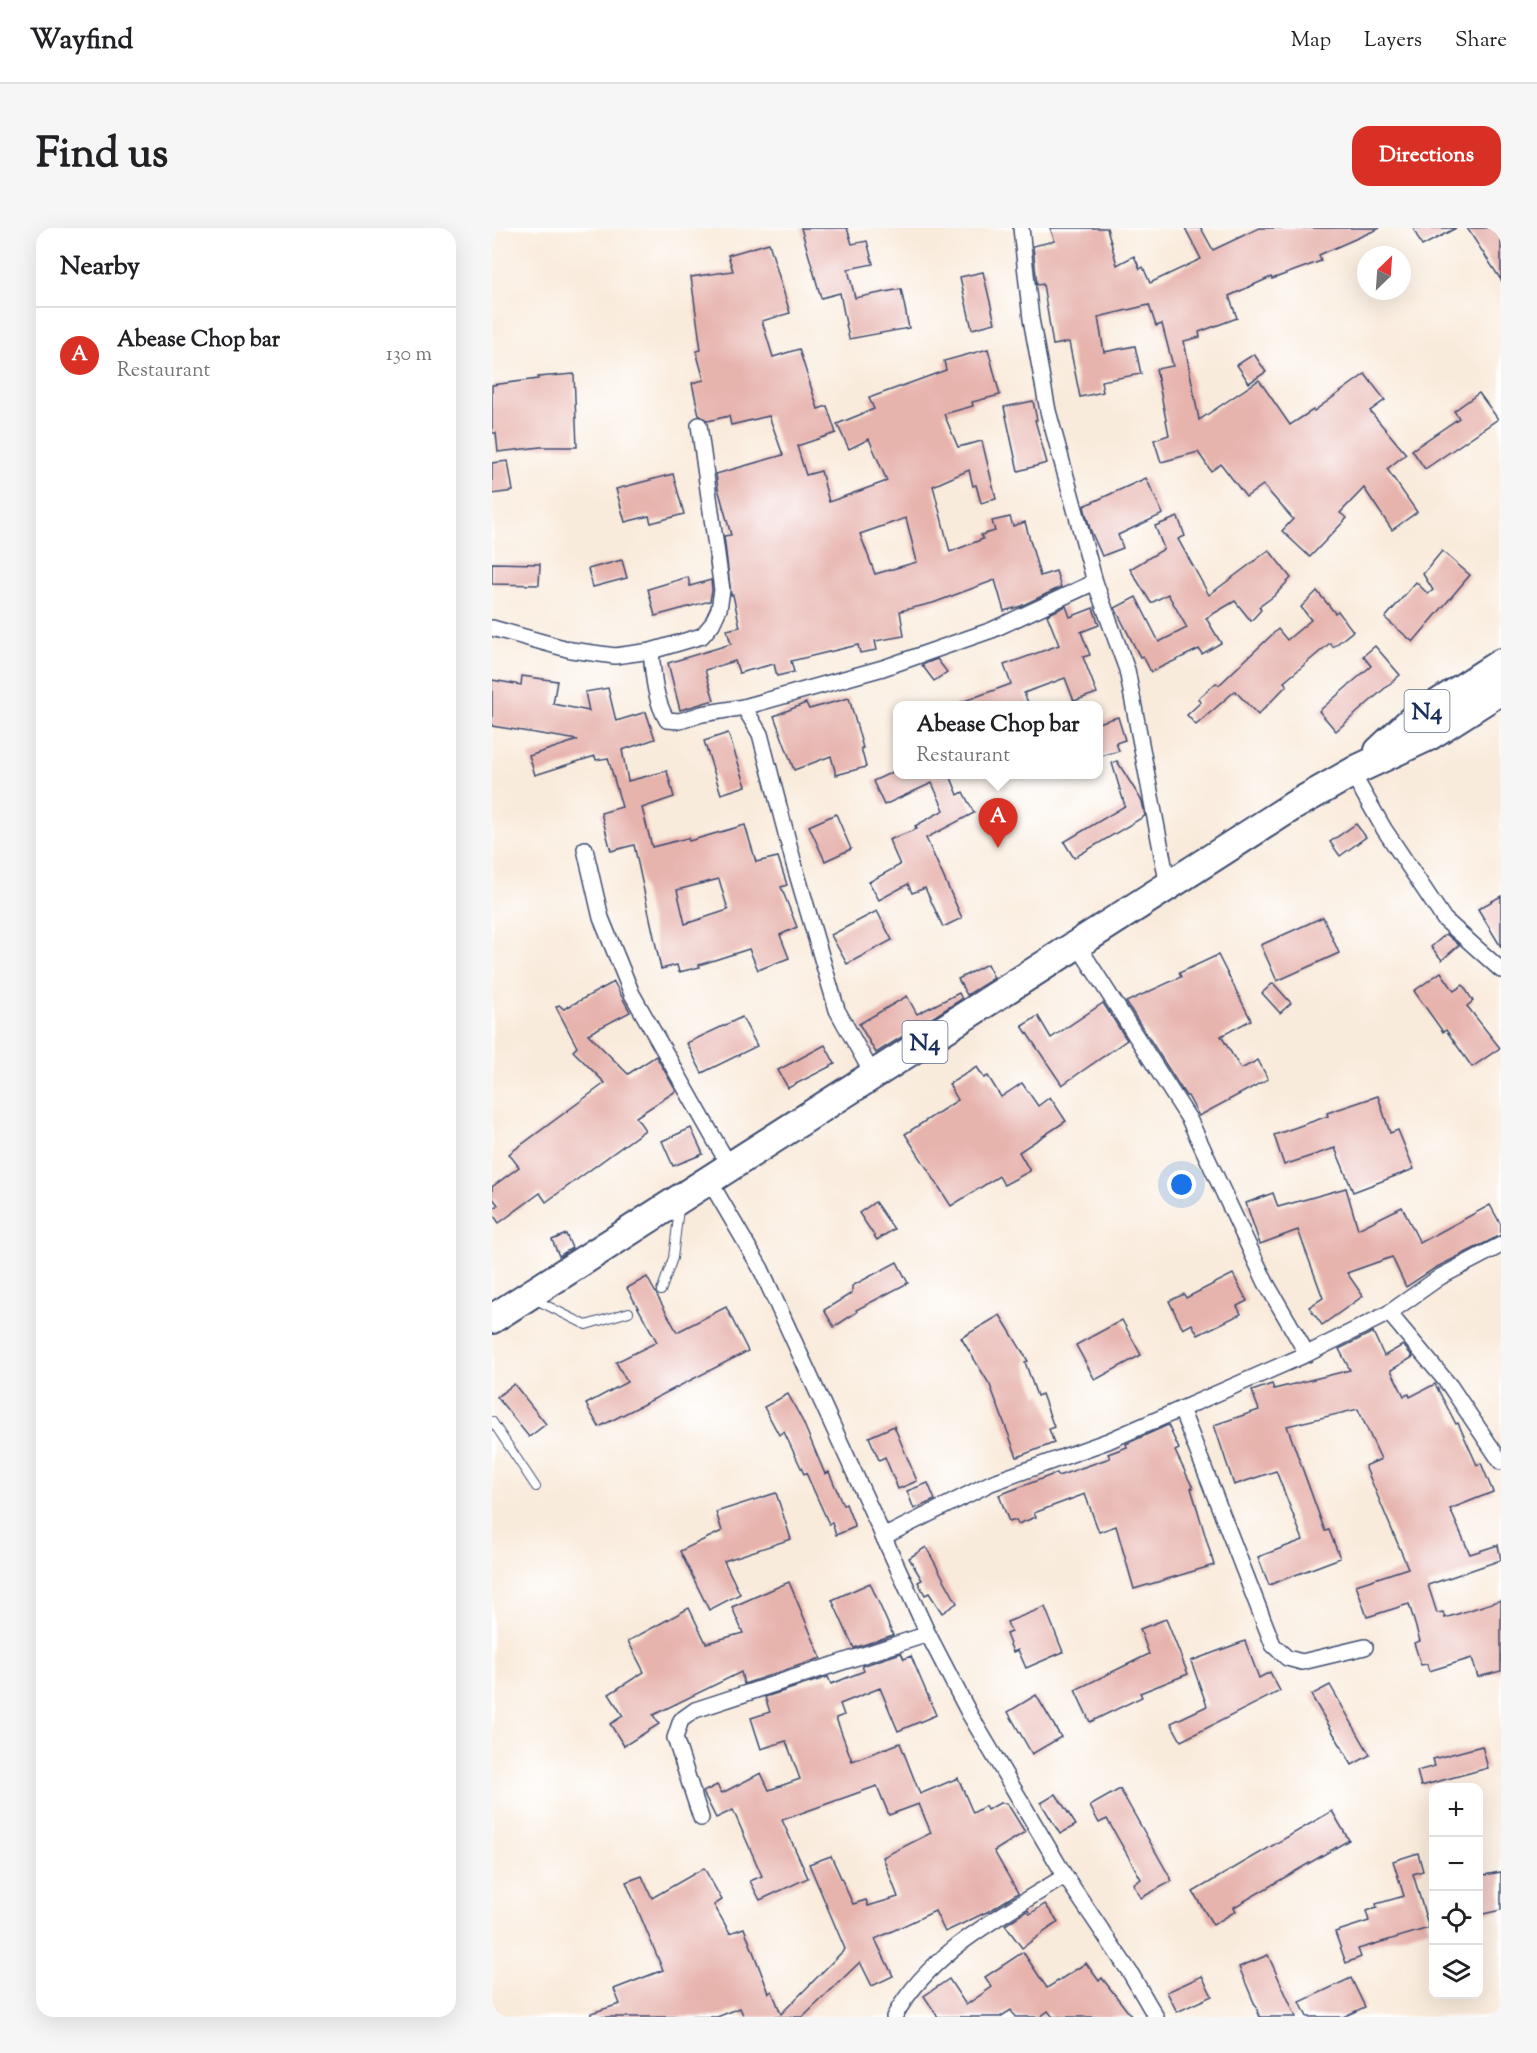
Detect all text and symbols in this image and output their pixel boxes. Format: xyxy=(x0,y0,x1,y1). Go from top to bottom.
text: Wayfind xyxy=(30,21,133,61)
text: Map xyxy=(1291,26,1331,56)
text: Layers xyxy=(1364,26,1422,56)
text: Share xyxy=(1455,26,1507,56)
text: Find us xyxy=(36,126,168,186)
button: Directions xyxy=(1352,126,1501,186)
north arrow xyxy=(1357,246,1411,300)
text: Nearby xyxy=(60,249,140,286)
text: Abease Chop bar xyxy=(117,325,280,357)
text: A xyxy=(71,341,88,370)
text: 130 m xyxy=(386,341,432,370)
text: Restaurant xyxy=(117,357,210,386)
road number: N4 xyxy=(1404,690,1450,732)
popup xyxy=(893,701,1103,779)
text: Abease Chop bar xyxy=(917,710,1079,742)
text: Restaurant xyxy=(917,742,1010,771)
pin: A xyxy=(978,798,1018,848)
road number: N4 xyxy=(902,1021,948,1063)
your location xyxy=(1167,1170,1196,1199)
map controls xyxy=(1429,1783,1483,1999)
button: + xyxy=(1429,1783,1483,1837)
button: − xyxy=(1429,1837,1483,1891)
button: locate xyxy=(1429,1891,1483,1945)
button: layers xyxy=(1429,1945,1483,1999)

